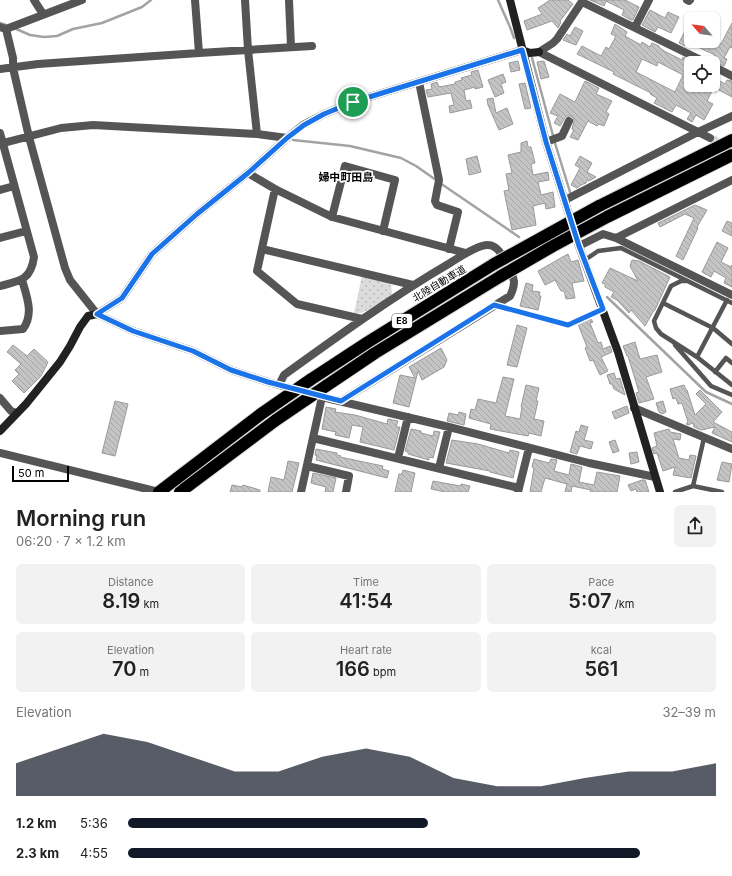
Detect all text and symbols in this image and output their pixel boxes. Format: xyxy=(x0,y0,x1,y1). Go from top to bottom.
north arrow xyxy=(684,12,720,48)
map controls xyxy=(684,12,720,92)
button: locate xyxy=(684,56,720,92)
pin xyxy=(336,85,370,119)
icon: arrive xyxy=(342,91,364,113)
district label: 婦中町田島 xyxy=(319,170,374,184)
street label: 北陸自動車道 xyxy=(410,262,468,304)
road number: E8 xyxy=(392,314,412,328)
scale bar xyxy=(12,464,69,483)
text: 50 m xyxy=(18,466,44,480)
text: Morning run xyxy=(16,505,146,531)
button: share xyxy=(674,505,716,547)
text: 06:20 · 7 × 1.2 km xyxy=(16,533,126,549)
text: Distance xyxy=(108,575,153,589)
text: Time xyxy=(353,575,379,589)
text: Pace xyxy=(588,575,614,589)
text: 8.19 xyxy=(102,589,140,613)
text: 41:54 xyxy=(339,589,393,613)
text: 5:07 xyxy=(568,589,612,613)
text: km xyxy=(140,597,159,611)
text: /km xyxy=(612,597,634,611)
text: Elevation xyxy=(107,643,154,657)
text: Heart rate xyxy=(340,643,392,657)
text: kcal xyxy=(591,643,612,657)
text: 70 xyxy=(112,657,137,681)
text: 166 xyxy=(336,657,370,681)
text: 561 xyxy=(584,657,618,681)
text: m xyxy=(137,665,149,679)
text: bpm xyxy=(370,665,396,679)
text: Elevation xyxy=(16,704,72,720)
text: 32–39 m xyxy=(662,704,716,720)
text: 1.2 km xyxy=(16,815,57,831)
text: 5:36 xyxy=(80,815,108,831)
text: 2.3 km xyxy=(16,845,59,861)
text: 4:55 xyxy=(80,845,108,861)

